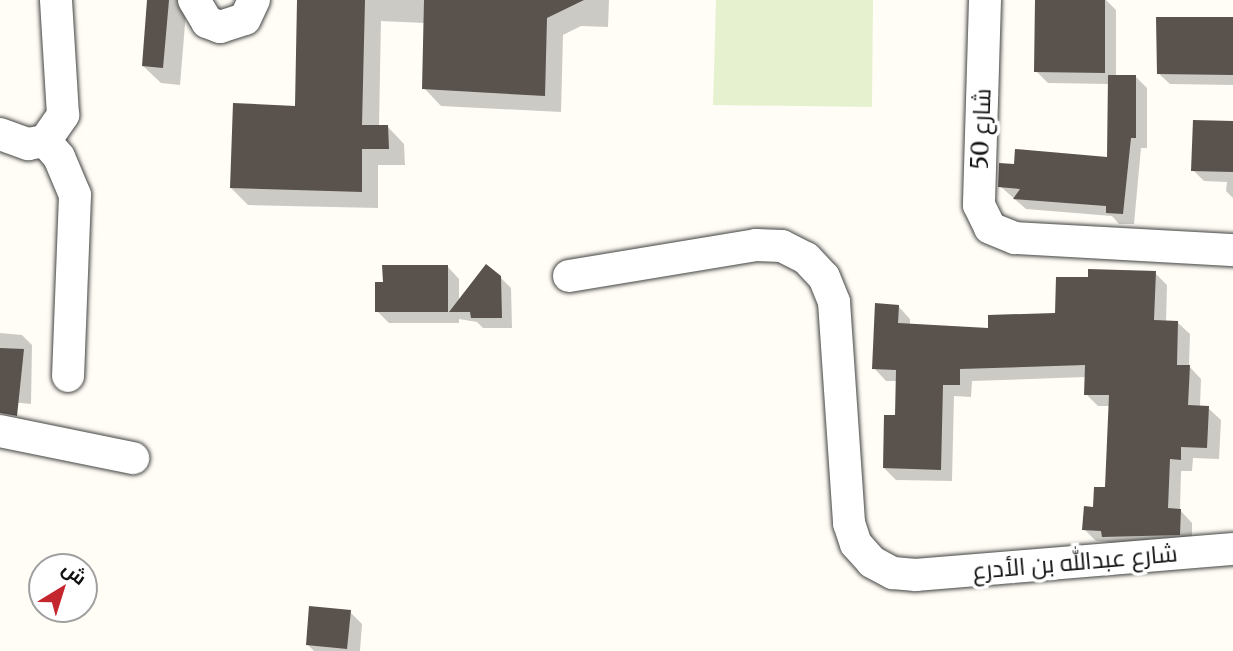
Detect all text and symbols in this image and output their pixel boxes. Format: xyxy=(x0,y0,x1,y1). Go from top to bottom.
street label: شارع 50 xyxy=(965,88,997,170)
street label: شارع عبدالله بن الأدرع xyxy=(971,539,1179,585)
north arrow xyxy=(28,553,98,623)
text: ش xyxy=(58,556,92,590)

